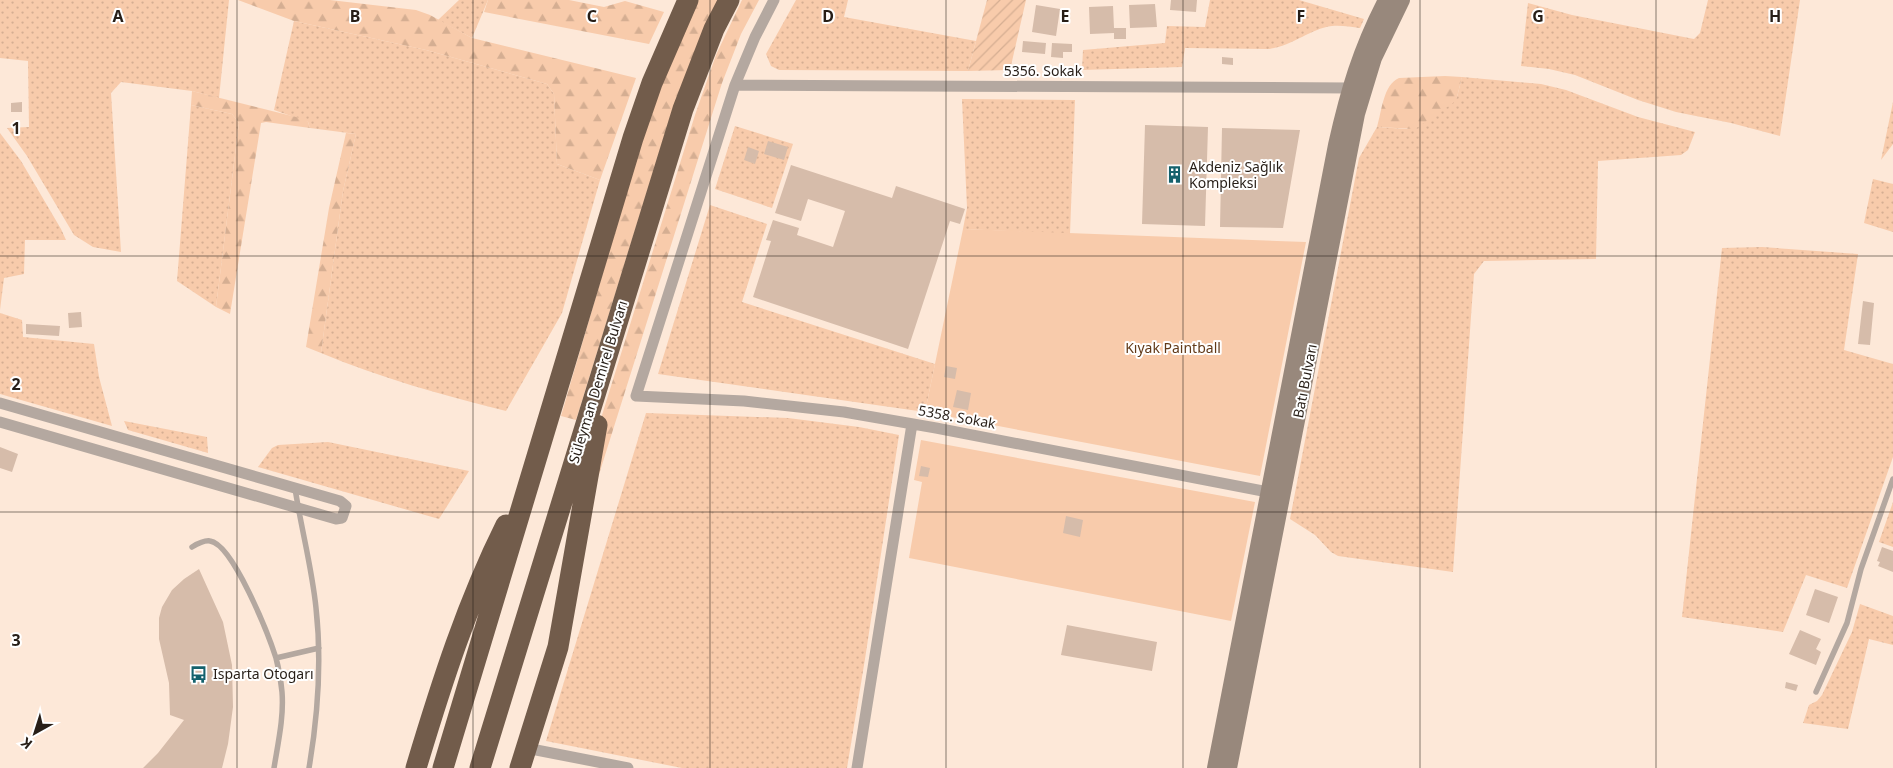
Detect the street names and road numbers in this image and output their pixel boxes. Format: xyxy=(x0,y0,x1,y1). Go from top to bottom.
street label: 5356. Sokak xyxy=(1004,61,1083,80)
street label: Süleyman Demirel Bulvarı xyxy=(564,298,631,466)
street label: Batı Bulvarı xyxy=(1288,342,1321,420)
street label: 5358. Sokak xyxy=(917,400,998,433)

